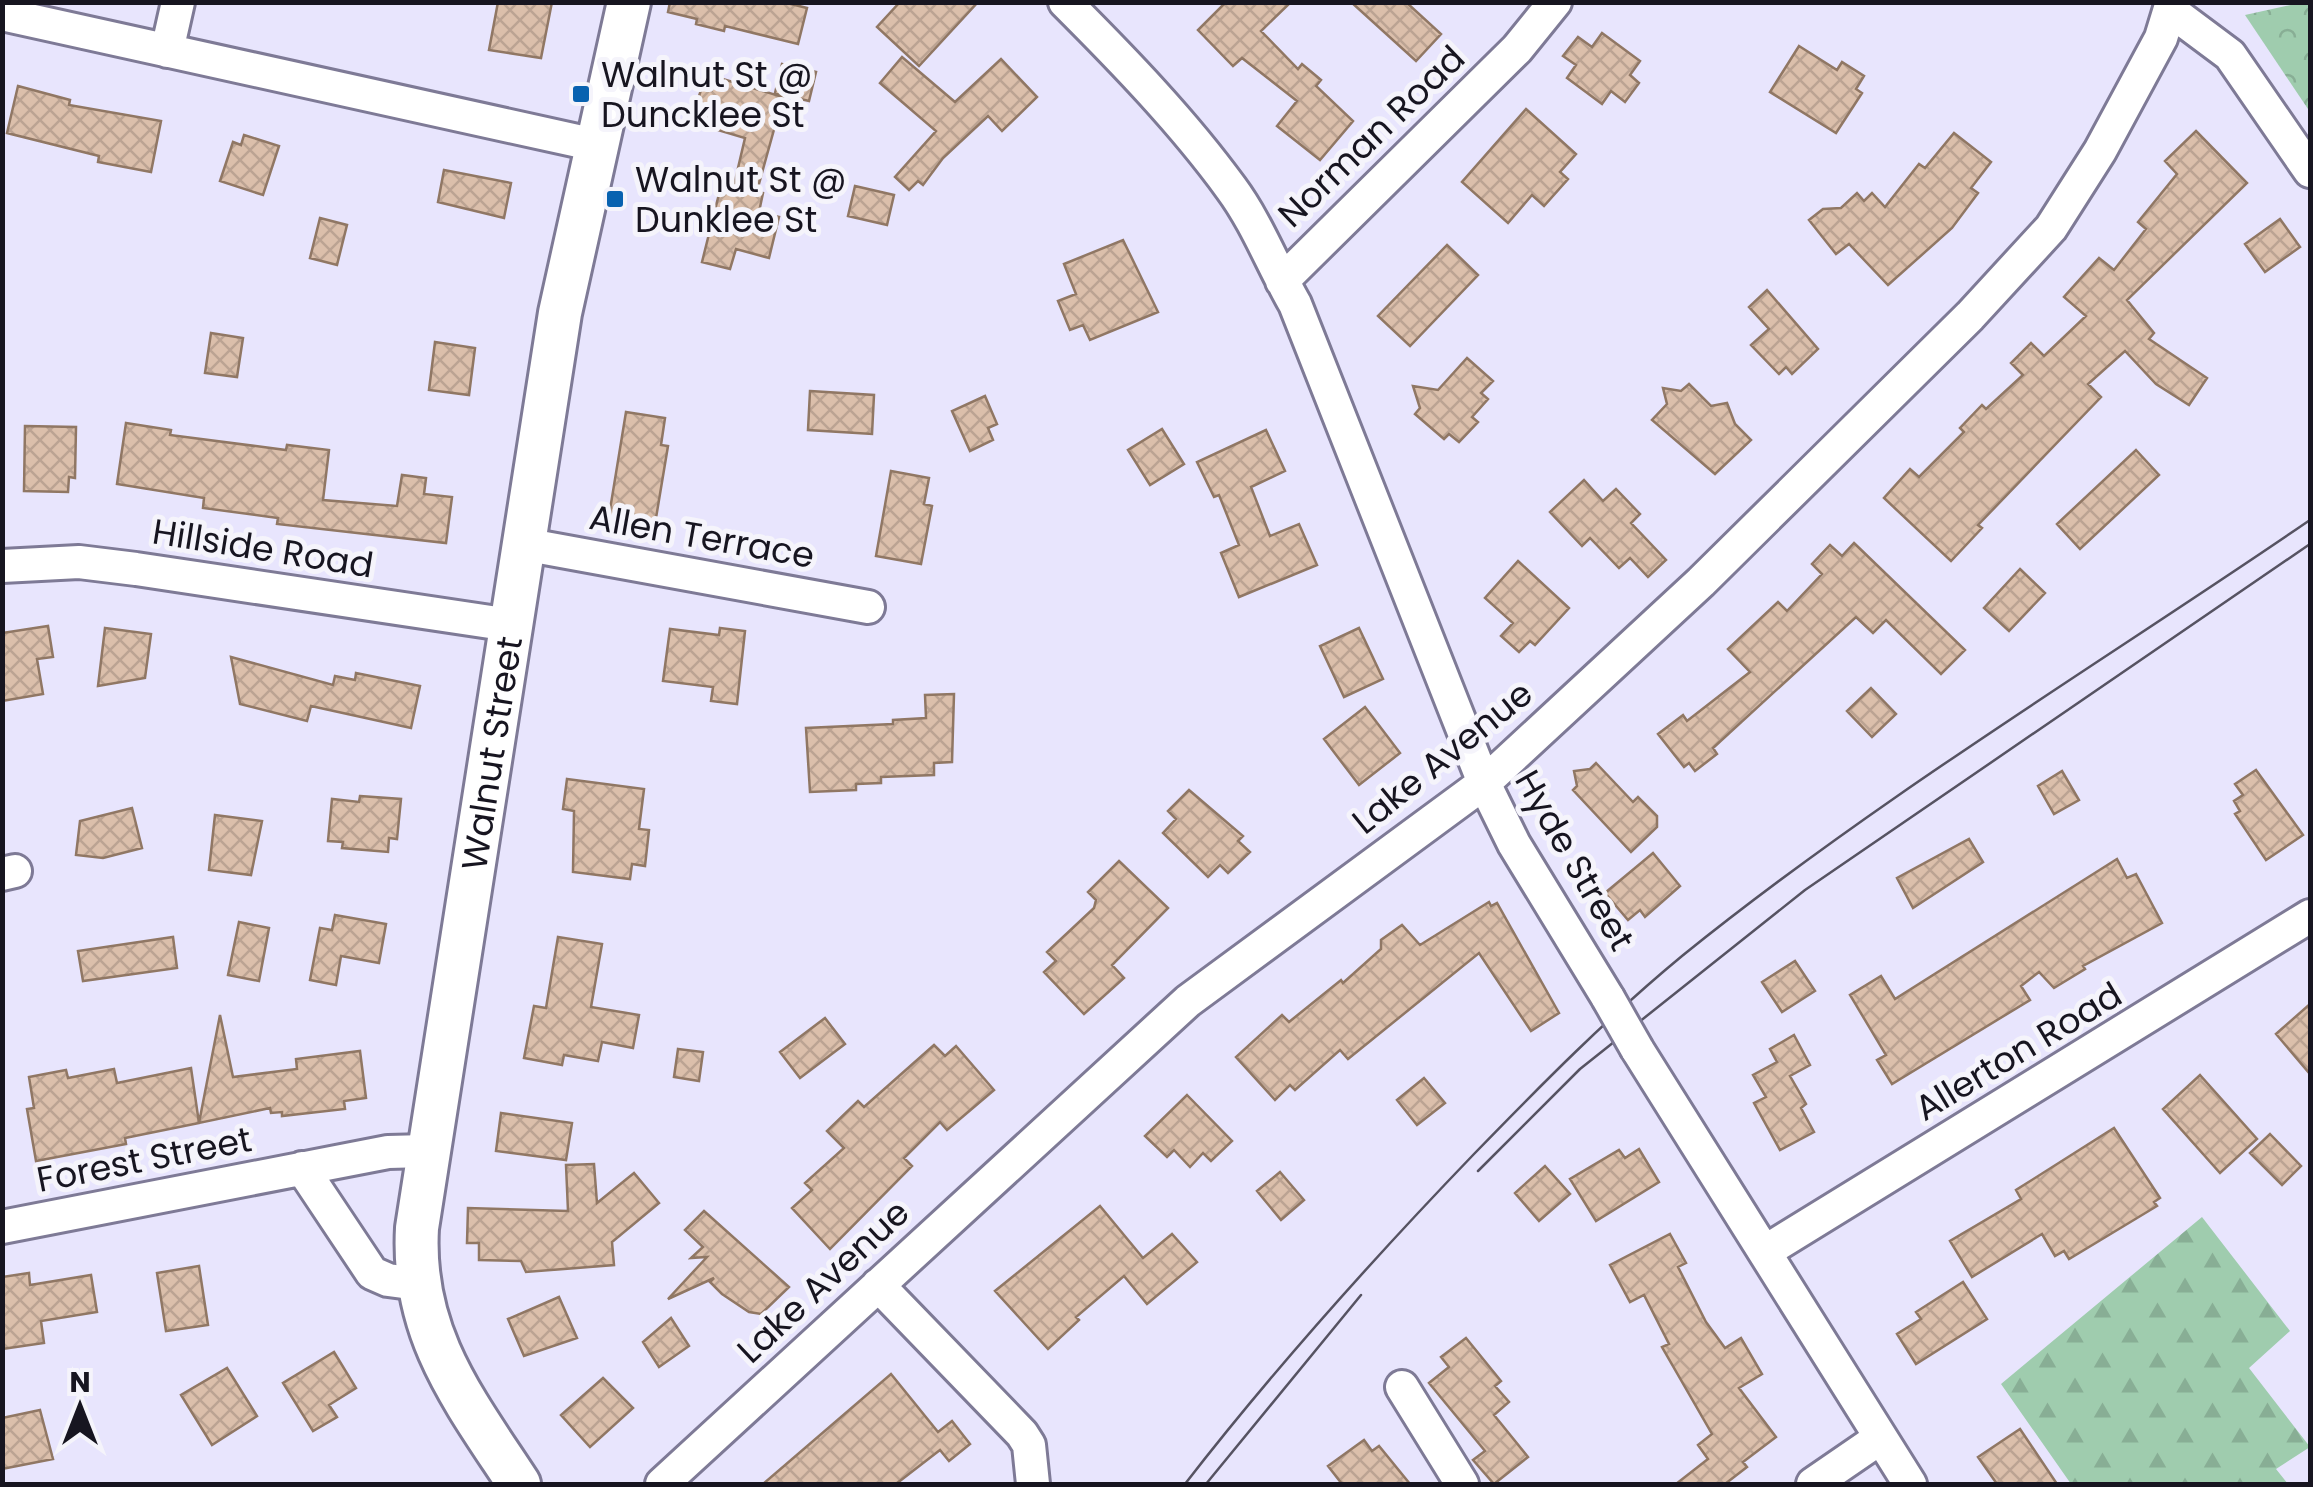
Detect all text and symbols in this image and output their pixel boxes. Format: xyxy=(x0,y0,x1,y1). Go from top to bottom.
street label: Norman Road xyxy=(1267,34,1475,238)
place label: Walnut St @ Duncklee St xyxy=(601,50,812,139)
marker: Walnut St @ Duncklee St xyxy=(570,83,592,105)
place label: Walnut St @ Dunklee St xyxy=(635,155,846,244)
marker: Walnut St @ Dunklee St xyxy=(604,188,626,210)
street label: Allen Terrace xyxy=(586,492,818,580)
street label: Hillside Road xyxy=(149,506,377,590)
street label: Walnut Street xyxy=(449,633,534,874)
street label: Lake Avenue xyxy=(1341,669,1543,845)
street label: Hyde Street xyxy=(1504,761,1646,959)
street label: Allerton Road xyxy=(1905,970,2131,1132)
street label: Forest Street xyxy=(33,1114,255,1204)
street label: Lake Avenue xyxy=(726,1188,920,1374)
north arrow xyxy=(30,1357,130,1457)
text: N xyxy=(69,1363,91,1402)

